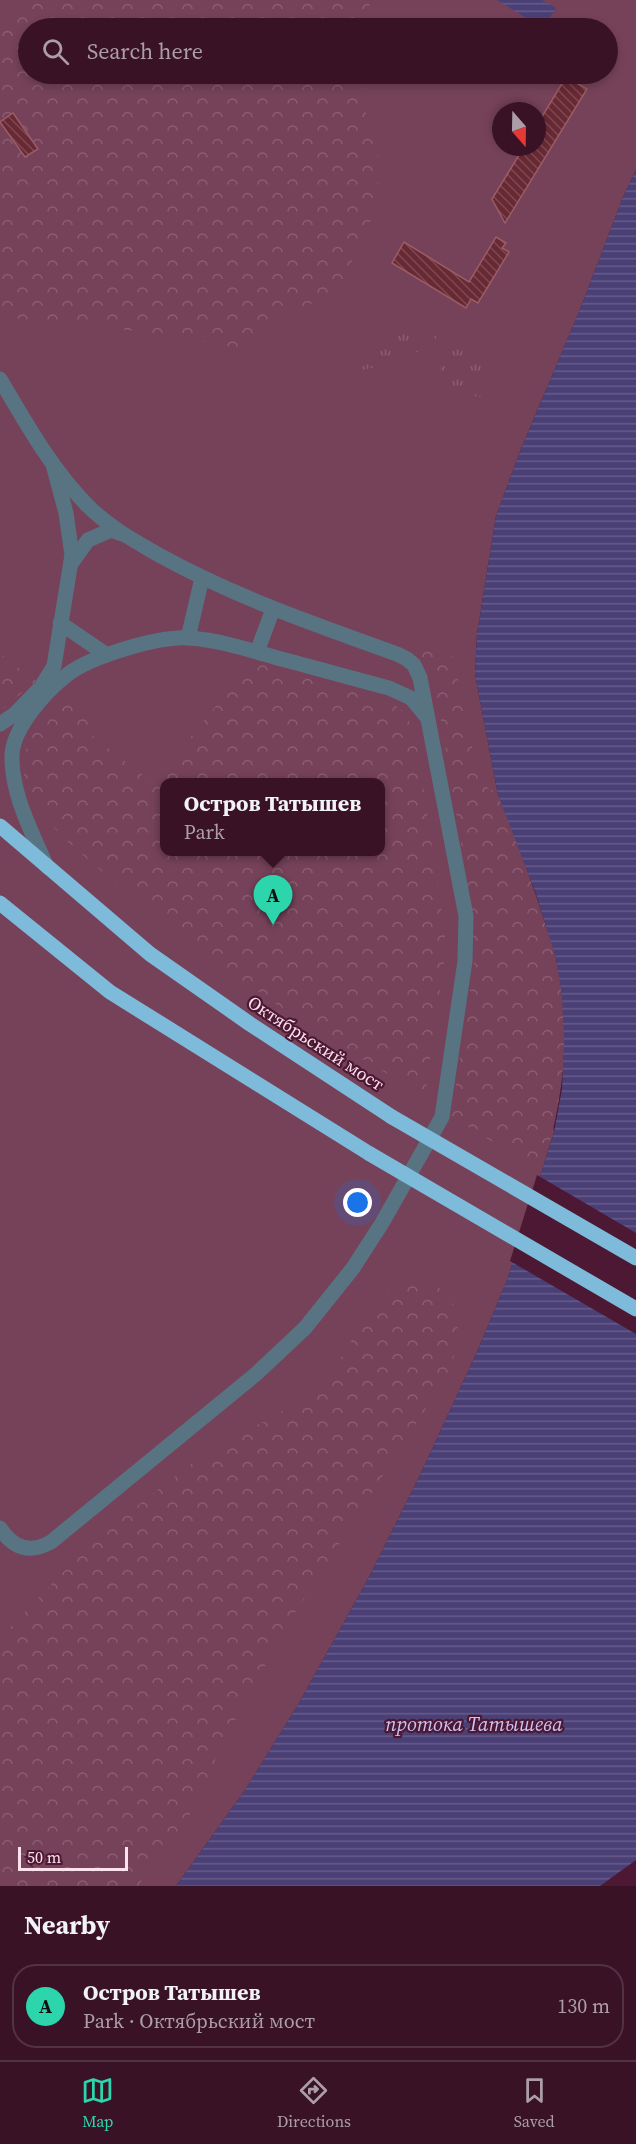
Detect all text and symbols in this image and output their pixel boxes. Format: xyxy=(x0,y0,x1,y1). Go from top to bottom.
search box xyxy=(18,18,618,84)
icon: search xyxy=(39,35,72,68)
text: Search here xyxy=(87,36,203,66)
north arrow xyxy=(492,102,546,156)
popup xyxy=(160,778,385,856)
text: Остров Татышев xyxy=(184,788,361,818)
text: Park xyxy=(184,818,225,846)
pin: A xyxy=(254,876,292,925)
street label: Октябрьский мост xyxy=(243,989,390,1097)
your location xyxy=(343,1188,372,1217)
water label: протока Татышева xyxy=(385,1710,563,1738)
scale bar xyxy=(18,1844,128,1872)
text: 50 m xyxy=(27,1846,61,1868)
text: Nearby xyxy=(24,1907,110,1943)
text: Остров Татышев xyxy=(83,1977,261,2007)
text: A xyxy=(39,1992,52,2020)
text: 130 m xyxy=(557,1992,610,2020)
text: Park · Октябрьский мост xyxy=(83,2007,315,2035)
tab: Map xyxy=(81,2074,114,2132)
tab: Directions xyxy=(277,2074,351,2132)
tab: Saved xyxy=(514,2074,555,2132)

